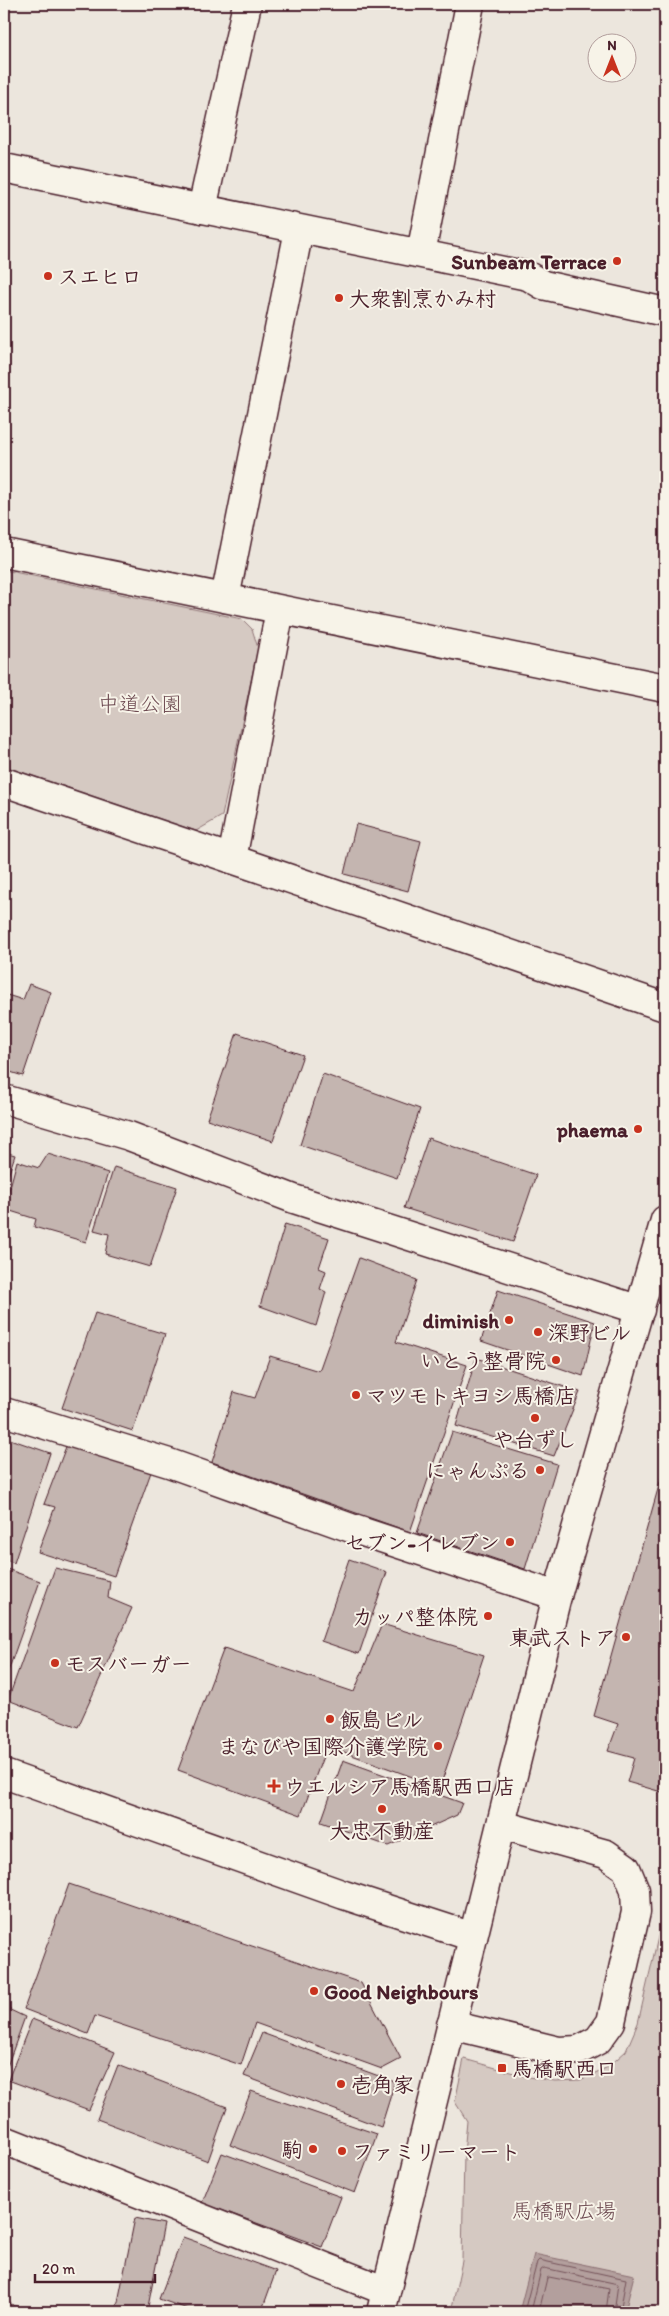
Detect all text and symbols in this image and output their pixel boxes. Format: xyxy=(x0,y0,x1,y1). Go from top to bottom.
north arrow xyxy=(586,32,636,82)
text: N xyxy=(607,37,617,54)
place label: Sunbeam Terrace xyxy=(451,249,607,274)
marker: Sunbeam Terrace xyxy=(611,255,623,267)
place label: スエヒロ xyxy=(58,264,142,289)
marker: スエヒロ xyxy=(42,270,54,282)
place label: 大衆割烹かみ村 xyxy=(349,286,496,311)
marker: 大衆割烹かみ村 xyxy=(333,292,345,304)
park label: 中道公園 xyxy=(98,691,182,716)
place label: phaema xyxy=(556,1117,629,1143)
marker: phaema xyxy=(632,1123,644,1135)
place label: diminish xyxy=(422,1308,499,1333)
marker: diminish xyxy=(503,1314,515,1326)
place label: 深野ビル xyxy=(548,1320,632,1345)
marker: 深野ビル xyxy=(532,1326,544,1338)
place label: いとう整骨院 xyxy=(420,1348,546,1373)
marker: いとう整骨院 xyxy=(550,1354,562,1366)
place label: マツモトキヨシ馬橋店 xyxy=(366,1383,576,1408)
marker: マツモトキヨシ馬橋店 xyxy=(350,1389,362,1401)
marker: や台ずし xyxy=(529,1412,541,1424)
place label: や台ずし xyxy=(493,1427,577,1452)
place label: にゃんぷる xyxy=(425,1458,530,1483)
marker: にゃんぷる xyxy=(534,1464,546,1476)
place label: セブン-イレブン xyxy=(345,1530,500,1555)
marker: セブン-イレブン xyxy=(504,1536,516,1548)
place label: カッパ整体院 xyxy=(352,1604,478,1629)
marker: カッパ整体院 xyxy=(482,1610,494,1622)
place label: 東武ストア xyxy=(509,1625,616,1650)
marker: 東武ストア xyxy=(620,1631,632,1643)
place label: モスバーガー xyxy=(65,1651,191,1676)
marker: モスバーガー xyxy=(49,1657,61,1669)
place label: 飯島ビル xyxy=(340,1707,424,1732)
marker: 飯島ビル xyxy=(324,1713,336,1725)
place label: まなびや国際介護学院 xyxy=(218,1734,428,1759)
marker: まなびや国際介護学院 xyxy=(432,1740,444,1752)
place label: ウエルシア馬橋駅西口店 xyxy=(284,1774,515,1799)
marker: ウエルシア馬橋駅西口店 xyxy=(268,1780,280,1792)
marker: 大忠不動産 xyxy=(376,1803,388,1815)
place label: 大忠不動産 xyxy=(330,1818,435,1843)
place label: Good Neighbours xyxy=(324,1979,478,2005)
marker: Good Neighbours xyxy=(308,1985,320,1997)
place label: 馬橋駅西口 xyxy=(512,2056,617,2081)
marker: 馬橋駅西口 xyxy=(496,2062,508,2074)
place label: 壱角家 xyxy=(351,2072,414,2097)
marker: 壱角家 xyxy=(335,2078,347,2090)
place label: 駒 xyxy=(282,2137,303,2162)
place label: ファミリーマート xyxy=(352,2139,521,2164)
marker: 駒 xyxy=(307,2143,319,2155)
marker: ファミリーマート xyxy=(336,2145,348,2157)
park label: 馬橋駅広場 xyxy=(512,2198,617,2223)
scale bar xyxy=(35,2251,155,2283)
text: 20 m xyxy=(42,2260,76,2278)

